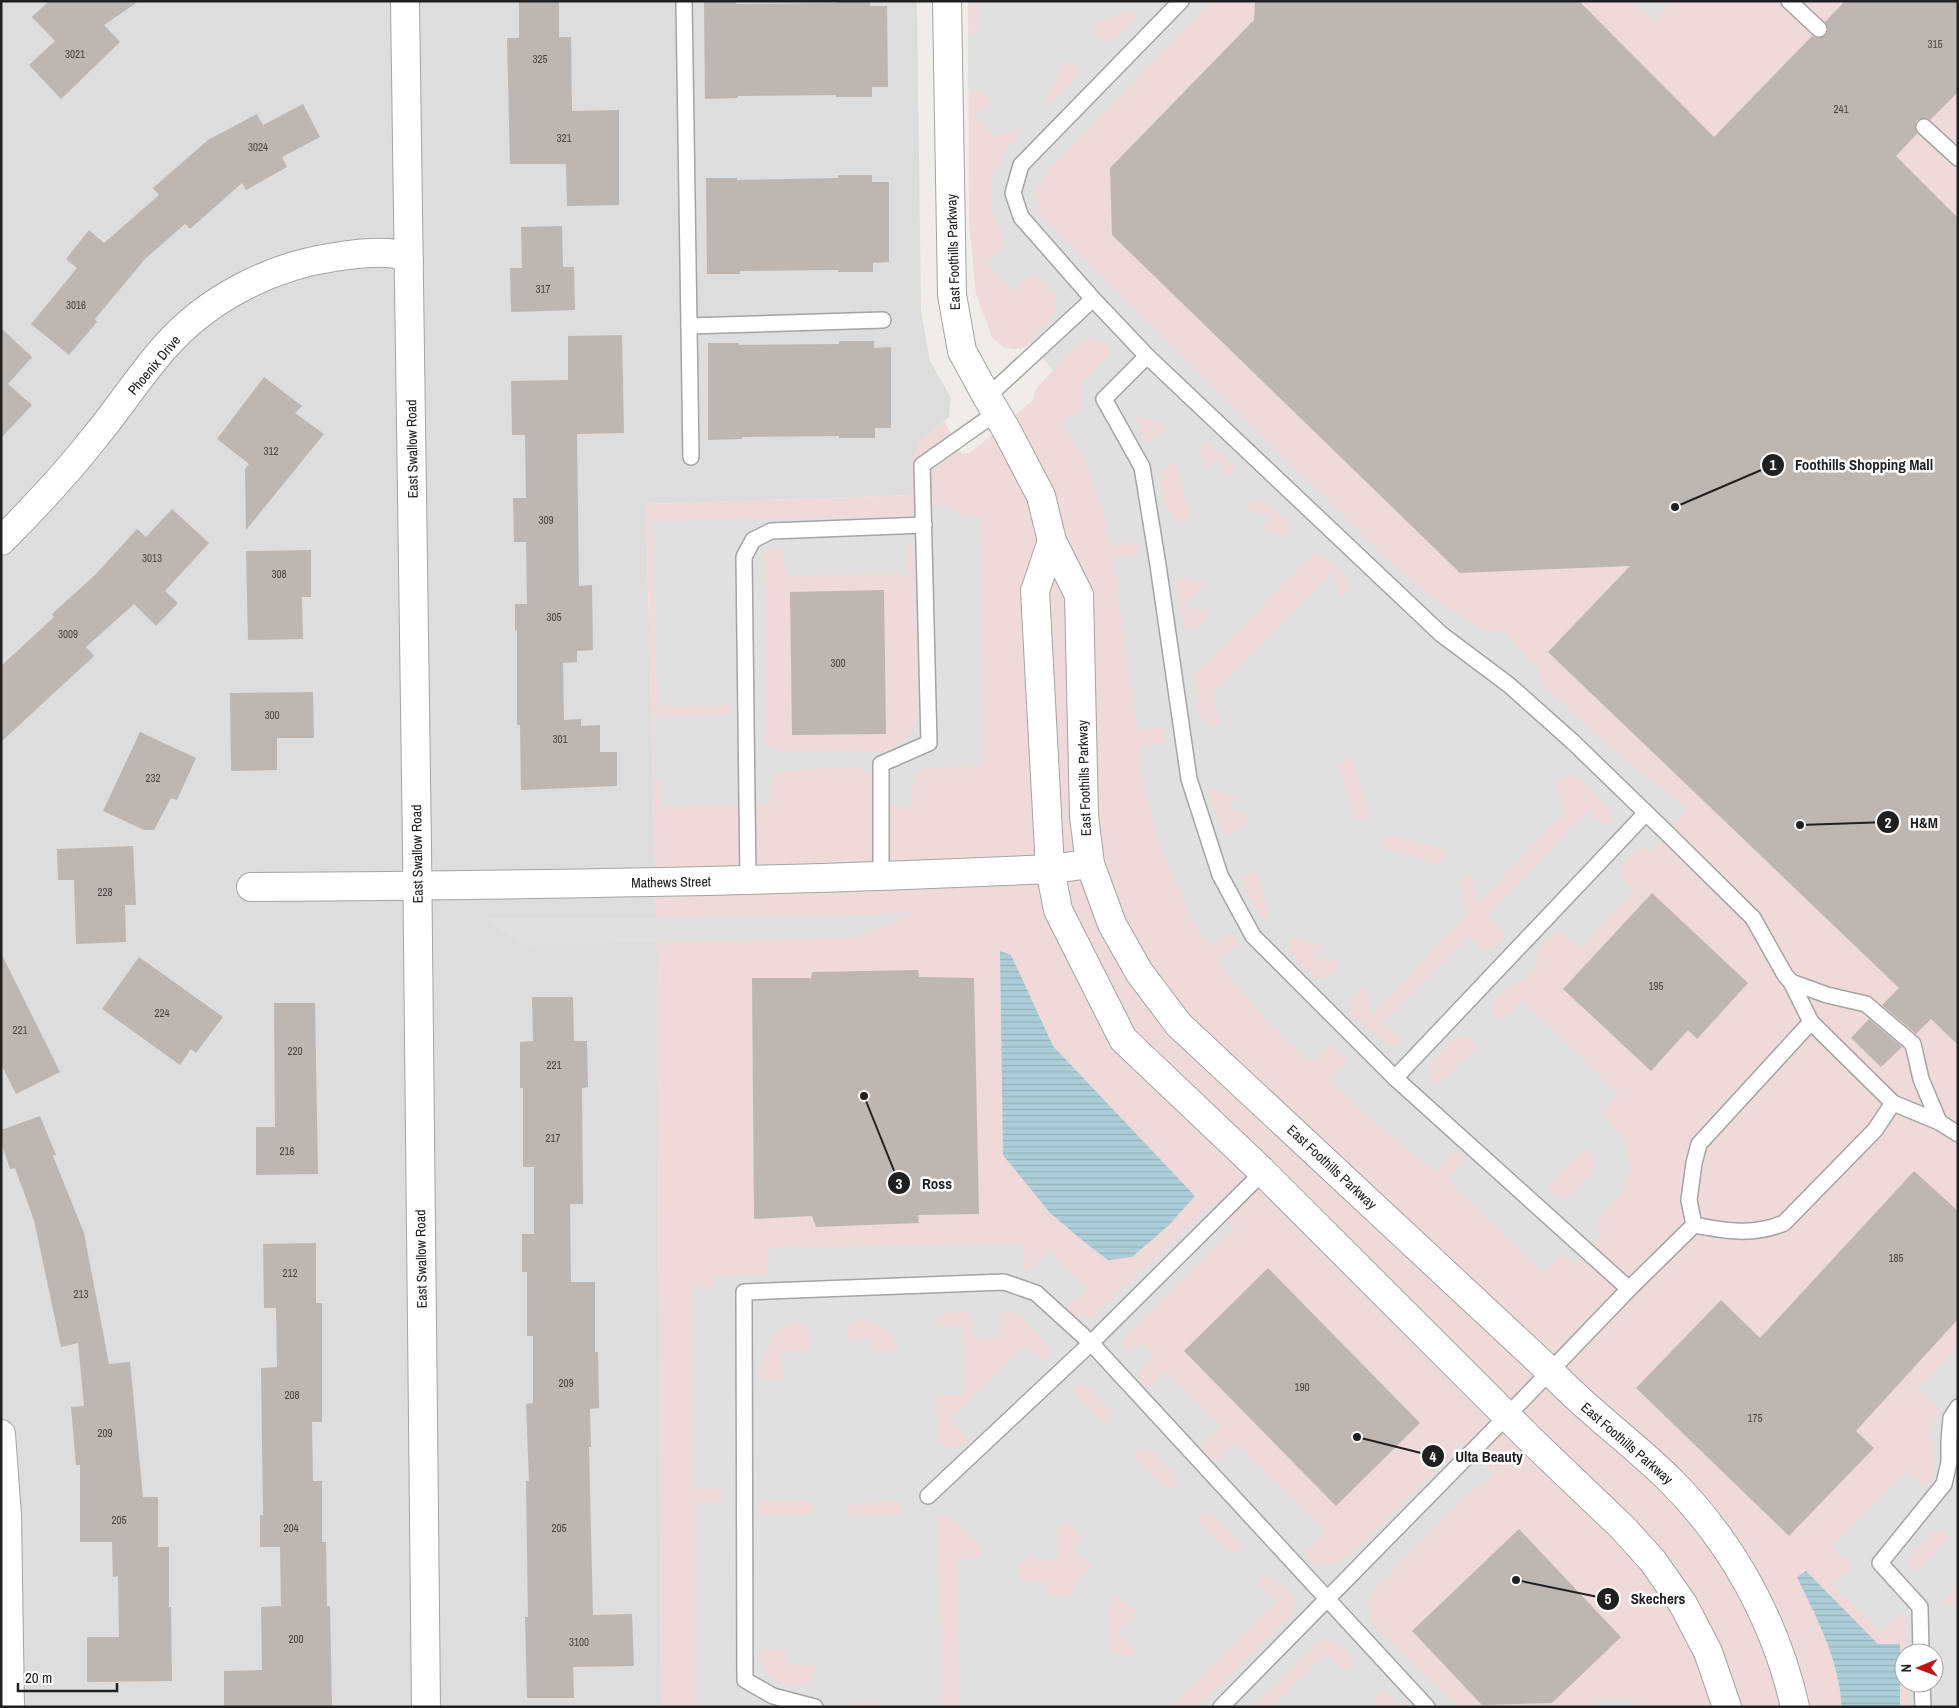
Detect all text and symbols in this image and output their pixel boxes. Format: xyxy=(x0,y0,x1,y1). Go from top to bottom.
house number: 315 xyxy=(1927,37,1943,51)
house number: 3021 xyxy=(65,47,85,61)
house number: 325 xyxy=(532,52,548,66)
house number: 241 xyxy=(1833,102,1849,116)
house number: 321 xyxy=(556,131,572,145)
house number: 3024 xyxy=(248,140,268,154)
street label: East Foothills Parkway xyxy=(942,193,964,310)
house number: 317 xyxy=(535,282,551,296)
house number: 3016 xyxy=(66,298,86,312)
street label: Phoenix Drive xyxy=(124,331,184,399)
street label: East Swallow Road xyxy=(402,399,422,499)
house number: 312 xyxy=(263,444,279,458)
callout: Foothills Shopping Mall xyxy=(1760,450,1943,480)
text: 1 xyxy=(1770,454,1777,475)
text: Foothills Shopping Mall xyxy=(1795,454,1933,475)
house number: 309 xyxy=(538,513,554,527)
house number: 3013 xyxy=(142,551,162,565)
house number: 308 xyxy=(271,567,287,581)
house number: 305 xyxy=(546,610,562,624)
house number: 3009 xyxy=(58,627,78,641)
house number: 300 xyxy=(830,656,846,670)
house number: 300 xyxy=(264,708,280,722)
street label: East Foothills Parkway xyxy=(1073,719,1095,836)
house number: 301 xyxy=(552,732,568,746)
house number: 232 xyxy=(145,771,161,785)
street label: East Swallow Road xyxy=(407,804,427,904)
callout: H&M xyxy=(1875,807,1948,837)
text: 2 xyxy=(1885,812,1892,833)
text: H&M xyxy=(1910,812,1938,833)
street label: Mathews Street xyxy=(631,872,711,892)
house number: 228 xyxy=(97,885,113,899)
house number: 195 xyxy=(1648,979,1664,993)
house number: 224 xyxy=(154,1006,170,1020)
house number: 221 xyxy=(12,1023,28,1037)
house number: 220 xyxy=(287,1044,303,1058)
house number: 221 xyxy=(546,1058,562,1072)
street label: East Foothills Parkway xyxy=(1283,1121,1381,1213)
house number: 217 xyxy=(545,1131,561,1145)
house number: 216 xyxy=(279,1144,295,1158)
callout: Ross xyxy=(887,1168,962,1198)
text: 3 xyxy=(896,1173,903,1194)
text: Ross xyxy=(922,1173,952,1194)
street label: East Swallow Road xyxy=(411,1209,431,1309)
house number: 185 xyxy=(1888,1251,1904,1265)
house number: 212 xyxy=(282,1266,298,1280)
house number: 213 xyxy=(73,1287,89,1301)
house number: 209 xyxy=(558,1376,574,1390)
house number: 190 xyxy=(1294,1380,1310,1394)
house number: 208 xyxy=(284,1388,300,1402)
street label: East Foothills Parkway xyxy=(1577,1398,1677,1488)
house number: 175 xyxy=(1747,1411,1763,1425)
house number: 209 xyxy=(97,1426,113,1440)
callout: Ulta Beauty xyxy=(1420,1441,1533,1471)
text: 4 xyxy=(1430,1446,1437,1467)
text: Ulta Beauty xyxy=(1455,1446,1523,1467)
house number: 205 xyxy=(111,1513,127,1527)
house number: 204 xyxy=(283,1521,299,1535)
house number: 205 xyxy=(551,1521,567,1535)
callout: Skechers xyxy=(1595,1584,1695,1614)
text: 5 xyxy=(1605,1588,1612,1609)
text: Skechers xyxy=(1631,1588,1686,1609)
house number: 200 xyxy=(288,1632,304,1646)
house number: 3100 xyxy=(569,1635,589,1649)
north arrow xyxy=(1894,1643,1944,1693)
scale bar xyxy=(18,1660,116,1692)
text: N xyxy=(1897,1664,1915,1673)
text: 20 m xyxy=(25,1667,52,1688)

